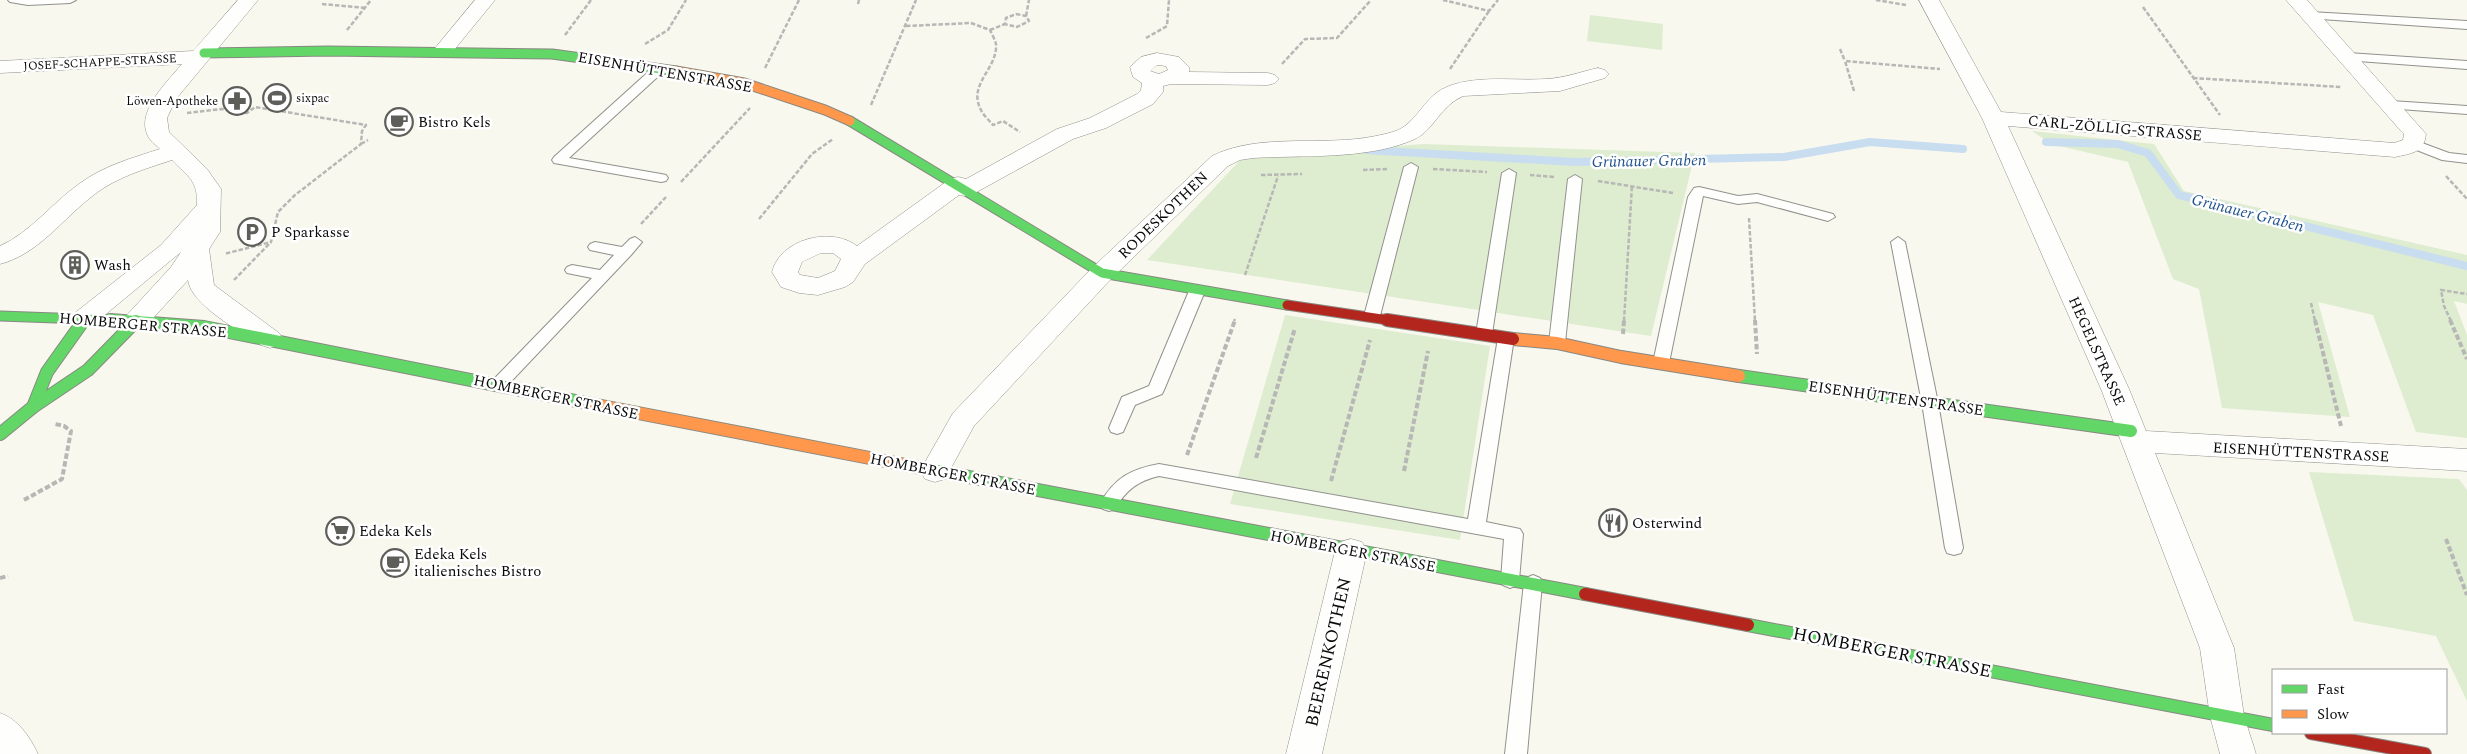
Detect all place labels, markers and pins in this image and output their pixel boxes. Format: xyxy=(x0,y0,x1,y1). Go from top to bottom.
sports icon: sixpac xyxy=(262,83,292,113)
pharmacy icon: Löwen-Apotheke xyxy=(222,86,252,116)
place label: sixpac xyxy=(296,89,330,108)
place label: Löwen-Apotheke xyxy=(126,92,218,111)
cafe icon: Bistro Kels xyxy=(384,107,414,137)
place label: Bistro Kels xyxy=(418,111,491,134)
parking icon: P Sparkasse xyxy=(237,217,267,247)
place label: P Sparkasse xyxy=(271,221,350,244)
building icon: Wash xyxy=(60,250,90,280)
place label: Wash xyxy=(94,254,131,277)
restaurant icon: Osterwind xyxy=(1598,508,1628,538)
place label: Osterwind xyxy=(1632,512,1702,535)
supermarket icon: Edeka Kels xyxy=(325,516,355,546)
place label: Edeka Kels xyxy=(359,520,432,543)
place label: Edeka Kels italienisches Bistro xyxy=(414,543,541,583)
cafe icon: Edeka Kels italienisches Bistro xyxy=(380,548,410,578)

